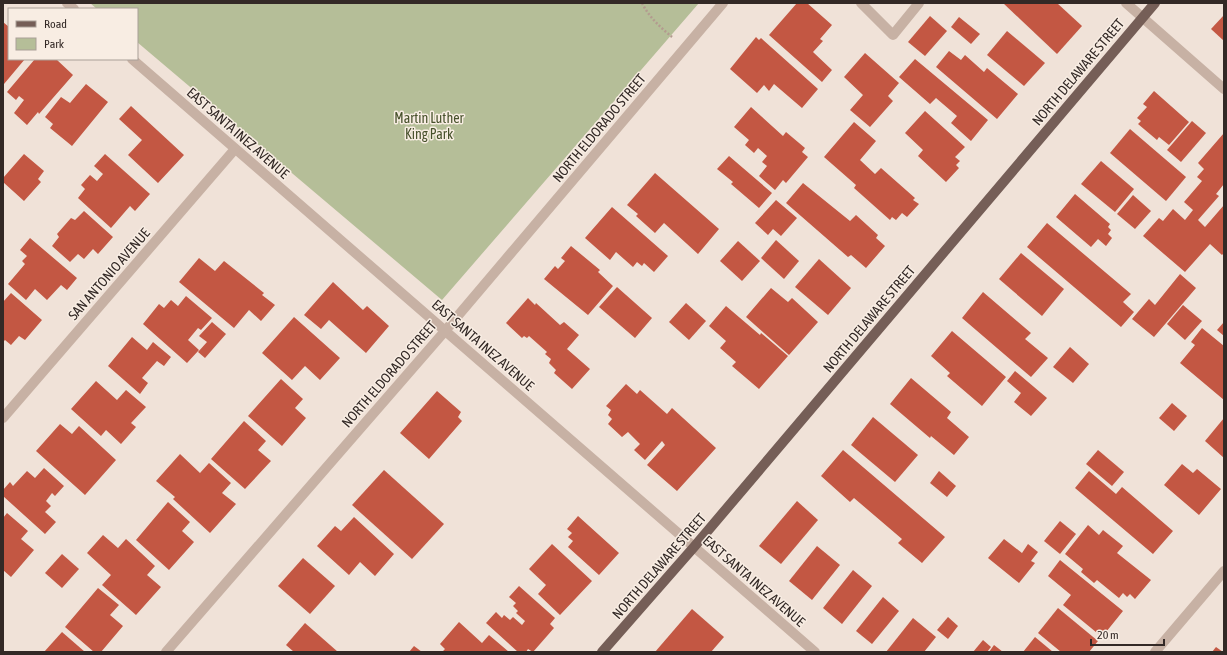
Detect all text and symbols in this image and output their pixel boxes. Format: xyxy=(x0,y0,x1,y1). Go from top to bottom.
legend xyxy=(8,8,138,60)
street label: NORTH DELAWARE STREET xyxy=(1029,15,1127,129)
text: Road xyxy=(44,17,67,31)
text: Park xyxy=(44,37,65,51)
street label: NORTH ELDORADO STREET xyxy=(549,71,649,185)
street label: EAST SANTA INEZ AVENUE xyxy=(184,84,292,182)
park label: Martin Luther King Park xyxy=(394,110,465,142)
street label: SAN ANTONIO AVENUE xyxy=(65,225,153,323)
street label: NORTH DELAWARE STREET xyxy=(820,262,918,376)
street label: EAST SANTA INEZ AVENUE xyxy=(429,296,537,394)
street label: NORTH ELDORADO STREET xyxy=(338,317,440,431)
street label: NORTH DELAWARE STREET xyxy=(609,510,709,622)
street label: EAST SANTA INEZ AVENUE xyxy=(700,532,808,630)
scale bar xyxy=(1091,621,1164,647)
text: 20 m xyxy=(1097,628,1119,642)

